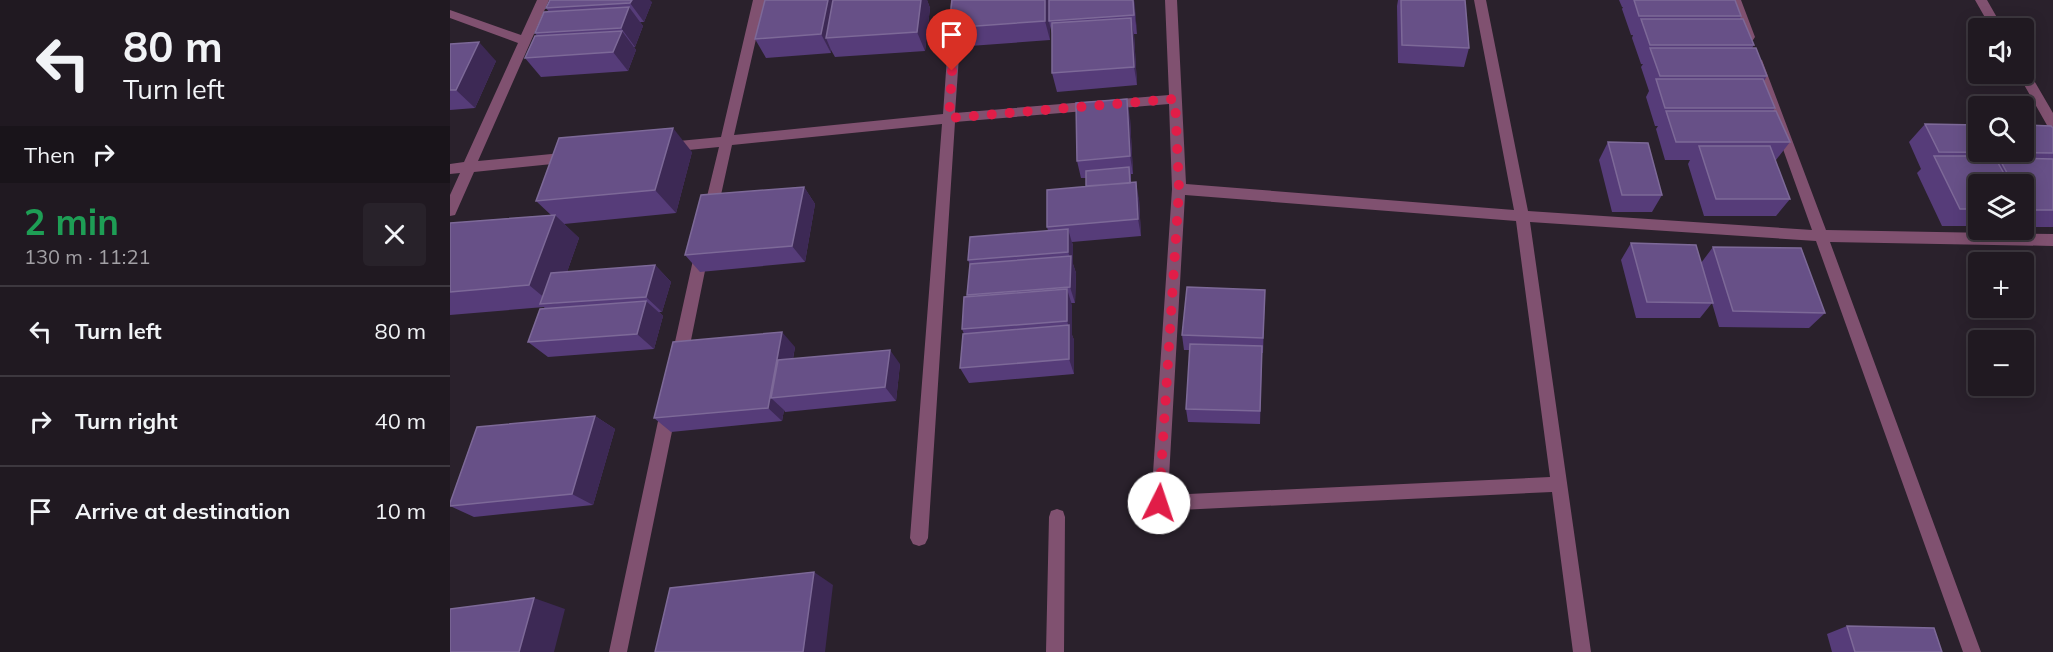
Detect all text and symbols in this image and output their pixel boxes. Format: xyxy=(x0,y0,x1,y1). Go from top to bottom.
pin xyxy=(926,9,977,71)
icon: arrive xyxy=(935,18,968,51)
map controls xyxy=(1968,18,2034,396)
button: sound xyxy=(1968,18,2034,84)
text: 80 m xyxy=(123,20,223,73)
icon: left xyxy=(24,24,102,102)
text: Turn left xyxy=(123,72,225,106)
button: search xyxy=(1968,96,2034,162)
icon: right xyxy=(87,138,120,171)
text: Then xyxy=(24,141,75,169)
button: layers xyxy=(1968,174,2034,240)
text: 2 min xyxy=(24,199,119,244)
button: close xyxy=(363,203,426,266)
text: 130 m · 11:21 xyxy=(24,244,150,269)
button: + xyxy=(1968,252,2034,318)
icon: left xyxy=(24,315,57,348)
text: Turn left xyxy=(75,317,162,345)
text: 80 m xyxy=(375,317,426,345)
button: − xyxy=(1968,330,2034,396)
icon: right xyxy=(24,405,57,438)
text: Turn right xyxy=(75,407,178,435)
text: 40 m xyxy=(375,407,426,435)
position arrow xyxy=(1127,471,1191,535)
icon: arrive xyxy=(24,495,57,528)
text: Arrive at destination xyxy=(75,497,290,525)
text: 10 m xyxy=(375,497,426,525)

